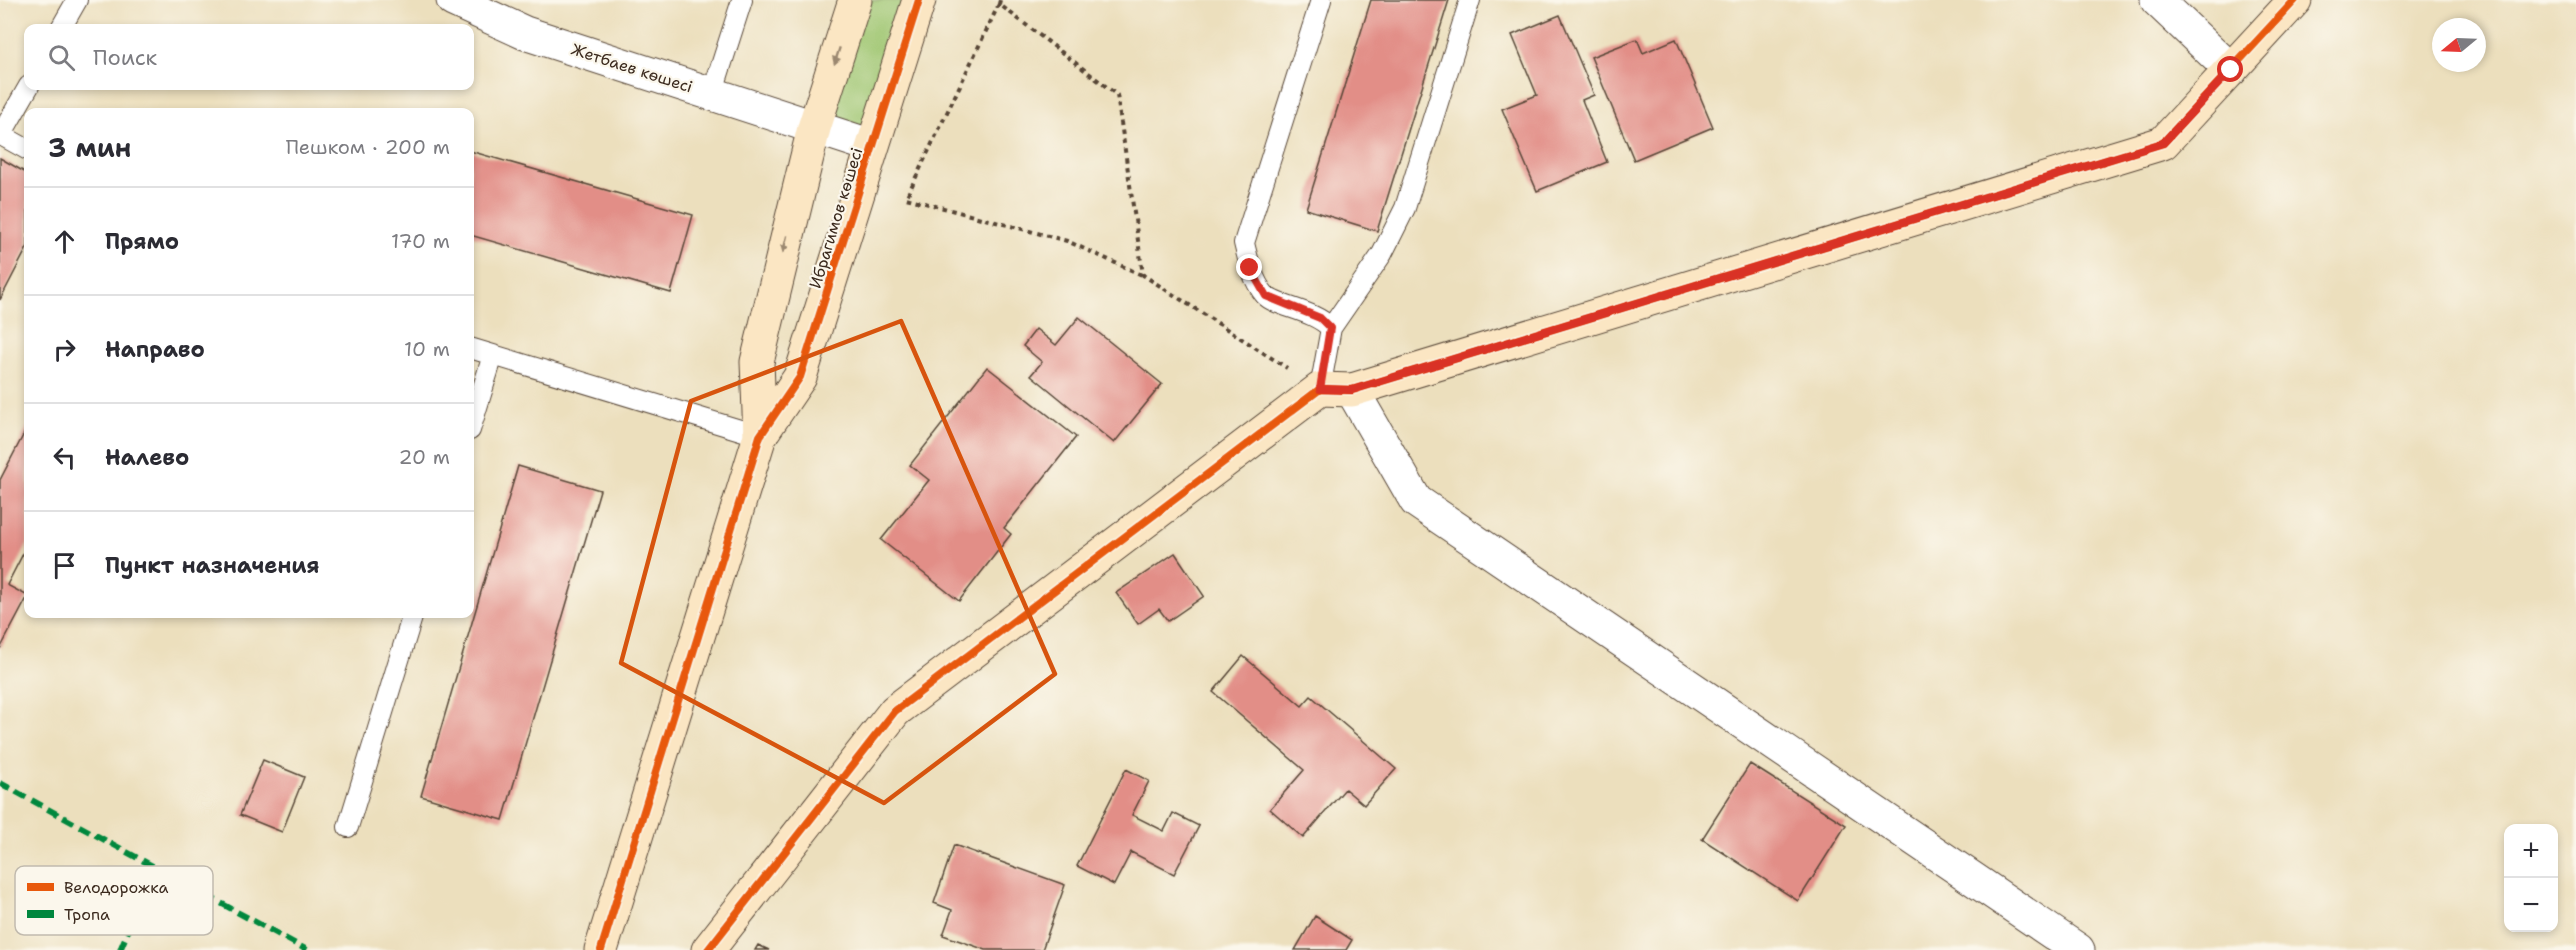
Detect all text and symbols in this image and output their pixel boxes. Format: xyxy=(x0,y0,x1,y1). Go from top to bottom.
north arrow xyxy=(2432,18,2486,72)
search box xyxy=(24,24,474,90)
street label: Жетбаев көшесі xyxy=(569,39,695,97)
icon: search xyxy=(45,41,78,74)
text: Поиск xyxy=(93,43,157,72)
one-way arrow xyxy=(832,47,841,65)
route start xyxy=(2217,56,2243,82)
text: 3 мин xyxy=(48,130,131,165)
text: Пешком · 200 m xyxy=(286,134,450,160)
street label: Ибрагимов көшесі xyxy=(805,145,867,291)
icon: ahead xyxy=(48,225,81,258)
text: Прямо xyxy=(105,227,179,256)
text: 170 m xyxy=(391,228,450,254)
one-way arrow xyxy=(780,234,790,253)
route end xyxy=(1236,254,1262,280)
icon: right xyxy=(48,333,81,366)
text: Направо xyxy=(105,335,205,364)
text: 10 m xyxy=(404,336,450,362)
icon: left xyxy=(48,441,81,474)
text: Налево xyxy=(105,443,189,472)
text: 20 m xyxy=(399,444,450,470)
icon: arrive xyxy=(48,549,81,582)
text: Пункт назначения xyxy=(105,551,319,580)
map controls xyxy=(2504,824,2558,932)
button: + xyxy=(2504,824,2558,878)
legend xyxy=(15,866,213,935)
text: Велодорожка xyxy=(64,877,169,898)
button: − xyxy=(2504,878,2558,932)
text: Тропа xyxy=(64,904,110,925)

